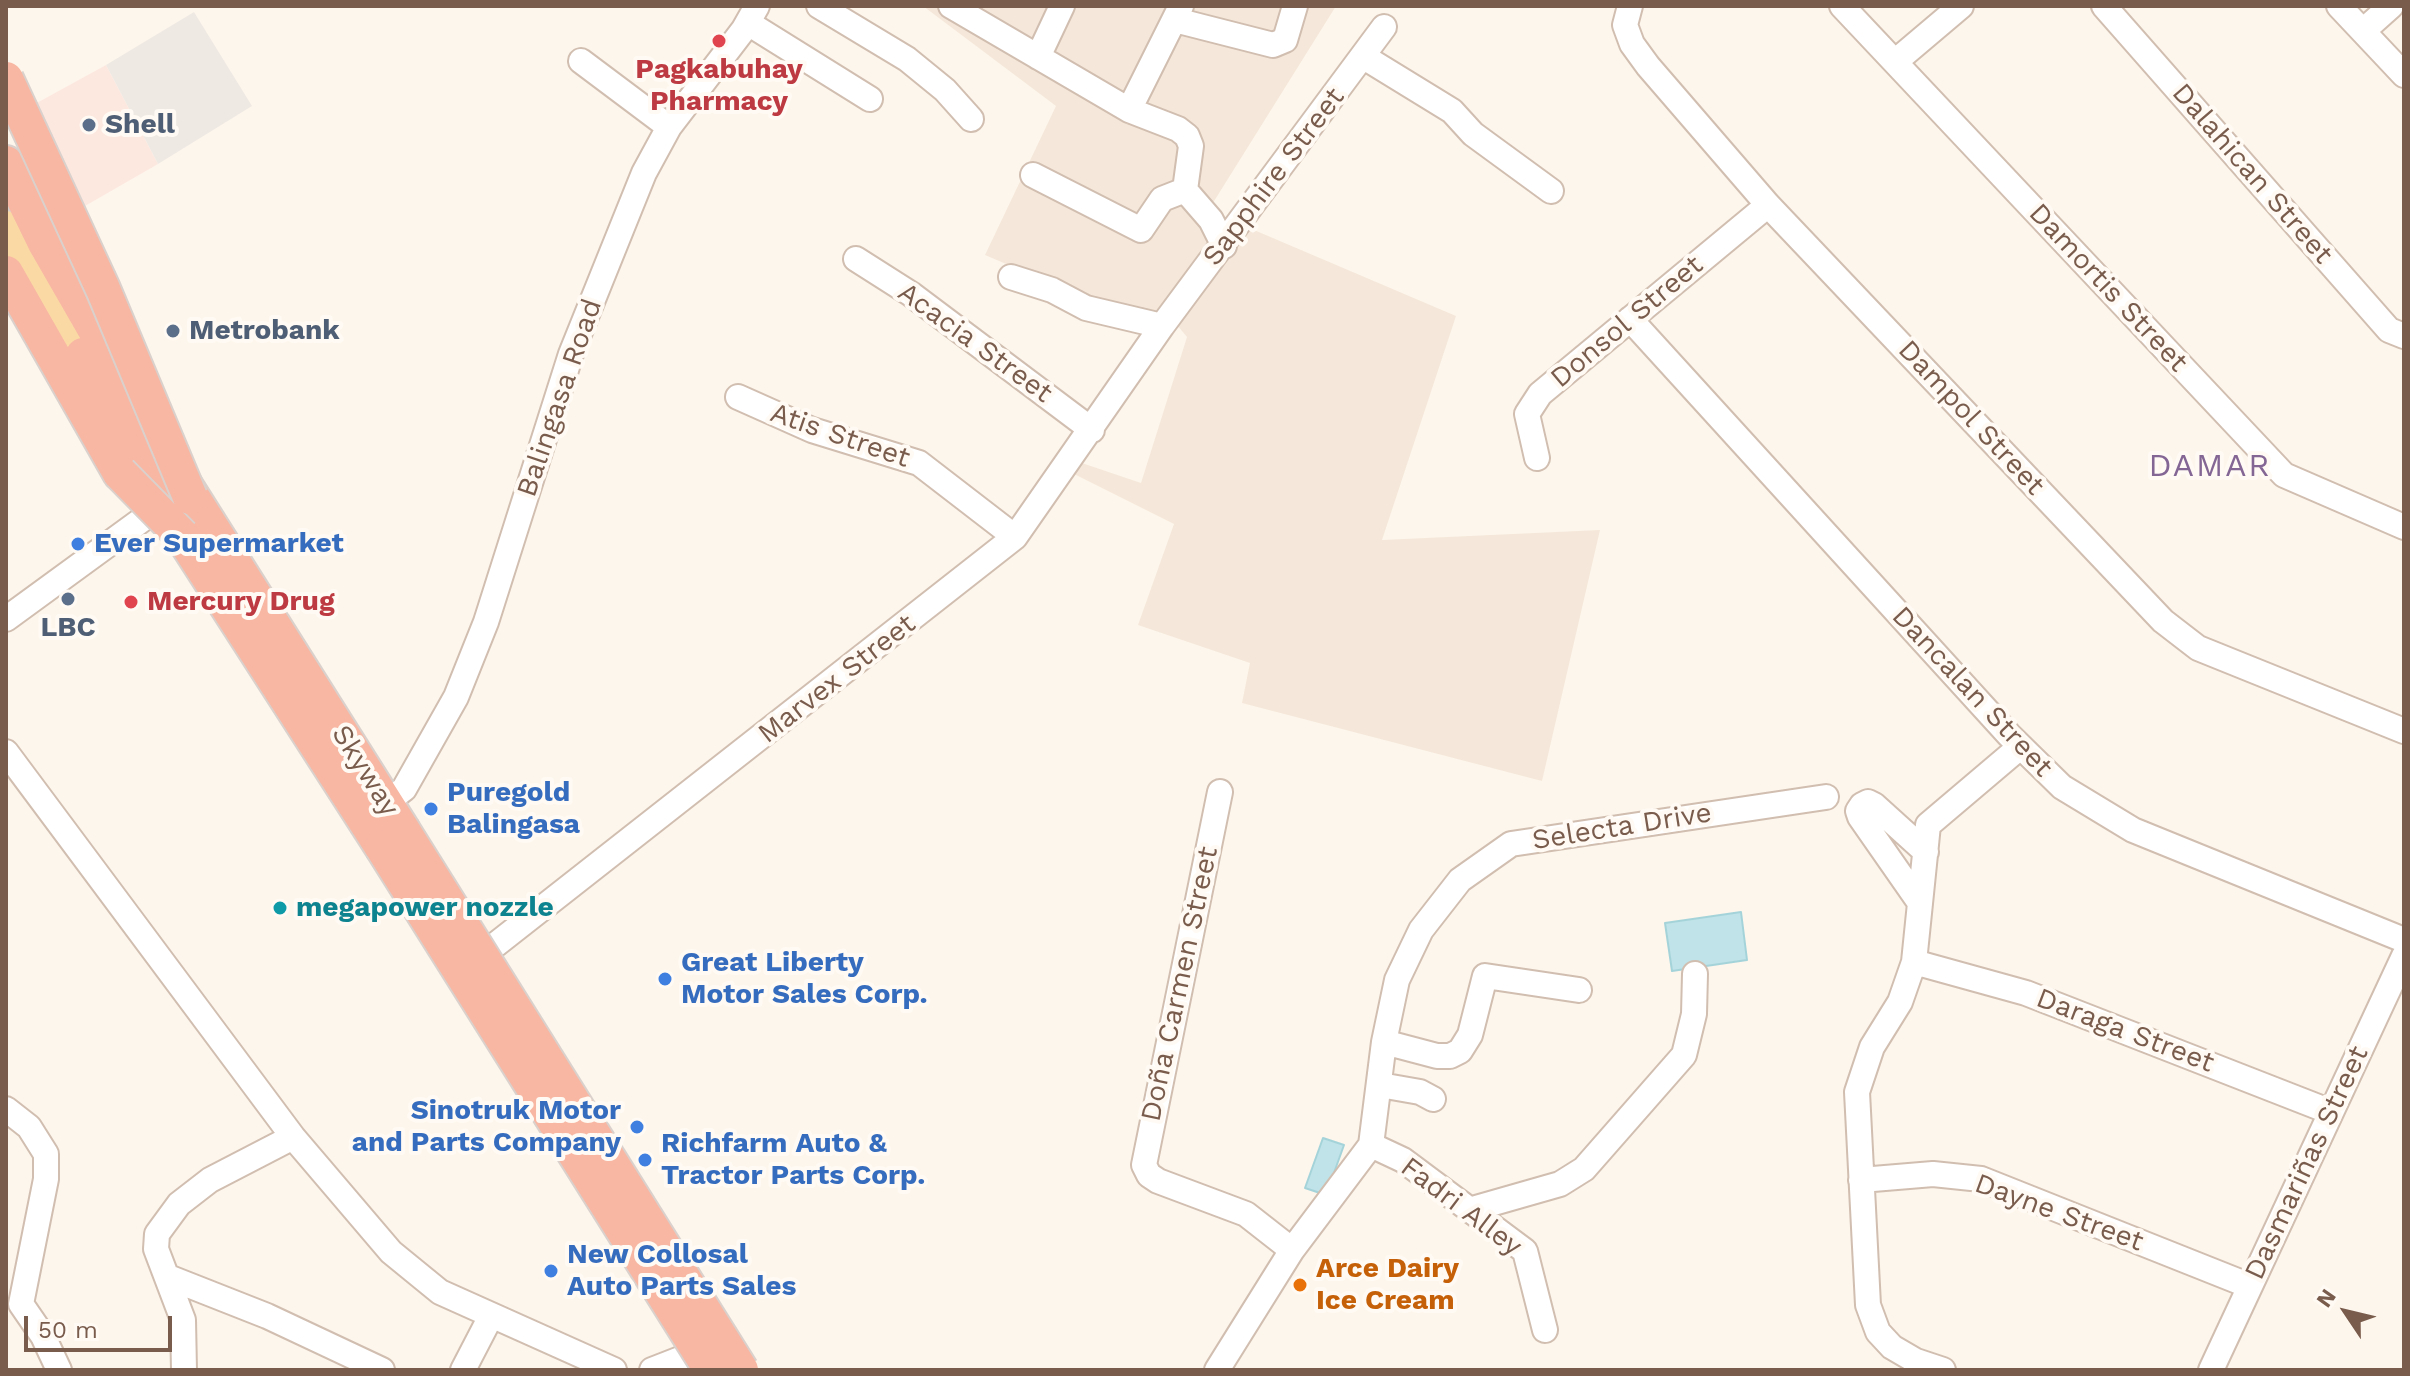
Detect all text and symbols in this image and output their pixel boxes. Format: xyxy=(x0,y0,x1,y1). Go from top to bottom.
marker: Pagkabuhay Pharmacy xyxy=(710,32,728,50)
place label: Pagkabuhay Pharmacy xyxy=(635,53,803,119)
street label: Dalahican Street xyxy=(2165,77,2339,271)
street label: Sapphire Street xyxy=(1196,81,1352,273)
place label: Shell xyxy=(105,108,175,142)
marker: Shell xyxy=(80,116,98,134)
street label: Damortis Street xyxy=(2021,197,2195,379)
street label: Donsol Street xyxy=(1544,249,1710,395)
street label: Acacia Street xyxy=(891,276,1059,410)
street label: Balingasa Road xyxy=(510,295,610,501)
place label: Metrobank xyxy=(189,314,340,348)
marker: Metrobank xyxy=(164,322,182,340)
street label: Dampol Street xyxy=(1891,334,2051,502)
street label: Atis Street xyxy=(766,396,914,476)
district label: DAMAR xyxy=(2148,448,2272,486)
place label: Ever Supermarket xyxy=(94,527,344,561)
marker: Ever Supermarket xyxy=(69,535,87,553)
place label: Mercury Drug xyxy=(147,585,335,619)
marker: LBC xyxy=(59,590,77,608)
marker: Mercury Drug xyxy=(122,593,140,611)
street label: Dancalan Street xyxy=(1885,600,2059,784)
street label: Marvex Street xyxy=(752,607,922,751)
place label: LBC xyxy=(40,611,96,645)
street label: Skyway xyxy=(324,719,406,823)
place label: Puregold Balingasa xyxy=(447,776,580,842)
street label: Selecta Drive xyxy=(1530,796,1714,858)
marker: Puregold Balingasa xyxy=(422,800,440,818)
street label: Doña Carmen Street xyxy=(1134,843,1226,1125)
place label: megapower nozzle xyxy=(296,891,554,925)
marker: megapower nozzle xyxy=(271,899,289,917)
place label: Great Liberty Motor Sales Corp. xyxy=(681,946,928,1012)
marker: Great Liberty Motor Sales Corp. xyxy=(656,970,674,988)
street label: Daraga Street xyxy=(2031,982,2219,1080)
street label: Dasmariñas Street xyxy=(2238,1041,2376,1285)
place label: Sinotruk Motor and Parts Company xyxy=(352,1094,621,1160)
marker: Sinotruk Motor and Parts Company xyxy=(628,1118,646,1136)
place label: Richfarm Auto & Tractor Parts Corp. xyxy=(661,1127,925,1193)
marker: Richfarm Auto & Tractor Parts Corp. xyxy=(636,1151,654,1169)
street label: Fadri Alley xyxy=(1394,1151,1528,1263)
street label: Dayne Street xyxy=(1970,1167,2148,1259)
place label: New Collosal Auto Parts Sales xyxy=(567,1238,796,1304)
place label: Arce Dairy Ice Cream xyxy=(1316,1252,1459,1318)
marker: New Collosal Auto Parts Sales xyxy=(542,1262,560,1280)
north arrow xyxy=(2306,1272,2386,1352)
marker: Arce Dairy Ice Cream xyxy=(1291,1276,1309,1294)
text: N xyxy=(2311,1284,2341,1312)
scale bar xyxy=(28,1300,176,1350)
text: 50 m xyxy=(38,1316,98,1344)

